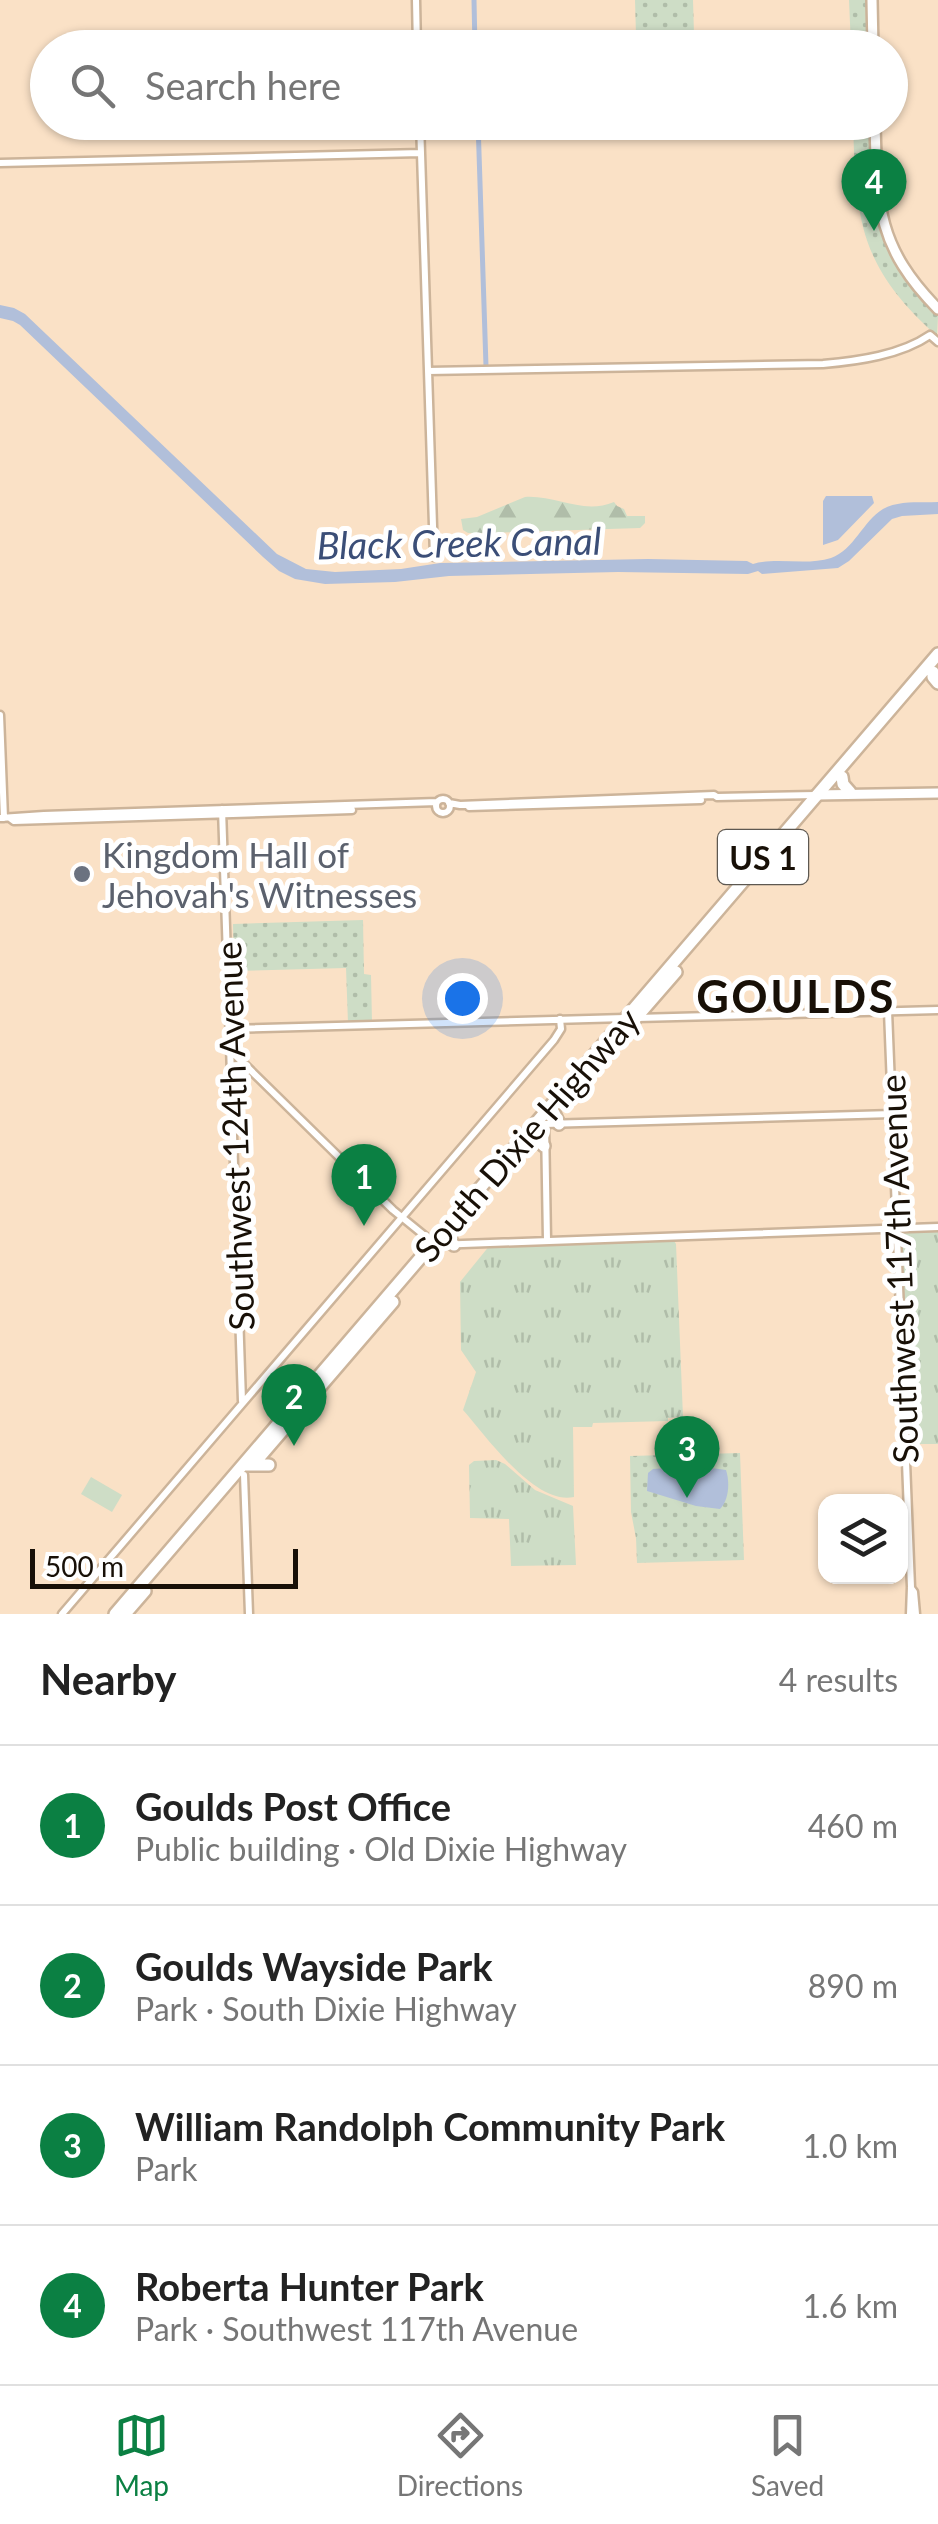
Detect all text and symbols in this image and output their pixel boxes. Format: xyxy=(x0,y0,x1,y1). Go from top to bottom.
search box xyxy=(30,30,908,140)
icon: search xyxy=(65,58,120,113)
text: Search here xyxy=(145,62,341,108)
pin: 4 xyxy=(842,148,906,231)
water label: Black Creek Canal xyxy=(316,517,602,567)
road number: US 1 xyxy=(718,830,808,884)
place label: Kingdom Hall of Jehovah's Witnesses xyxy=(102,833,417,915)
marker: Kingdom Hall of Jehovah's Witnesses xyxy=(71,863,93,885)
street label: Southwest 124th Avenue xyxy=(206,941,262,1331)
district label: GOULDS xyxy=(696,969,896,1023)
your location xyxy=(437,973,488,1024)
street label: South Dixie Highway xyxy=(405,999,647,1269)
street label: Southwest 117th Avenue xyxy=(870,1074,926,1464)
pin: 1 xyxy=(332,1144,396,1226)
pin: 2 xyxy=(262,1364,326,1446)
pin: 3 xyxy=(654,1416,720,1498)
map controls xyxy=(818,1494,908,1584)
button: layers xyxy=(818,1494,908,1584)
scale bar xyxy=(30,1544,298,1588)
text: 500 m xyxy=(45,1549,124,1583)
text: Nearby xyxy=(40,1654,177,1704)
text: 4 results xyxy=(779,1660,898,1699)
text: Goulds Post Office xyxy=(135,1783,451,1829)
text: 1 xyxy=(63,1806,82,1845)
text: 460 m xyxy=(808,1806,898,1845)
text: Public building · Old Dixie Highway xyxy=(135,1829,627,1868)
text: Goulds Wayside Park xyxy=(135,1943,492,1989)
text: 2 xyxy=(63,1966,82,2005)
text: 890 m xyxy=(808,1966,898,2005)
text: Park · South Dixie Highway xyxy=(135,1989,517,2028)
text: William Randolph Community Park xyxy=(135,2103,725,2149)
text: 3 xyxy=(63,2126,82,2165)
text: 1.0 km xyxy=(803,2126,898,2165)
text: Park xyxy=(135,2149,198,2188)
text: Roberta Hunter Park xyxy=(135,2263,484,2309)
text: 4 xyxy=(63,2286,82,2325)
text: 1.6 km xyxy=(803,2286,898,2325)
text: Park · Southwest 117th Avenue xyxy=(135,2309,578,2348)
tab: Map xyxy=(114,2408,169,2502)
tab: Directions xyxy=(397,2408,523,2502)
tab: Saved xyxy=(751,2408,824,2502)

